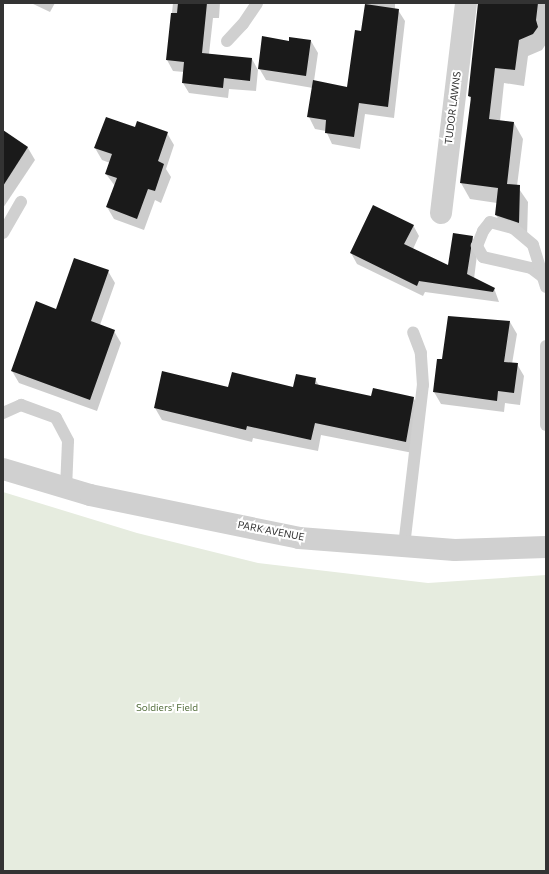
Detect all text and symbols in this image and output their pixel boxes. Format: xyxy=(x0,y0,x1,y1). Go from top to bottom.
street label: TUDOR LAWNS xyxy=(443,71,463,145)
street label: PARK AVENUE xyxy=(237,519,305,543)
park label: Soldiers' Field xyxy=(136,702,198,714)

